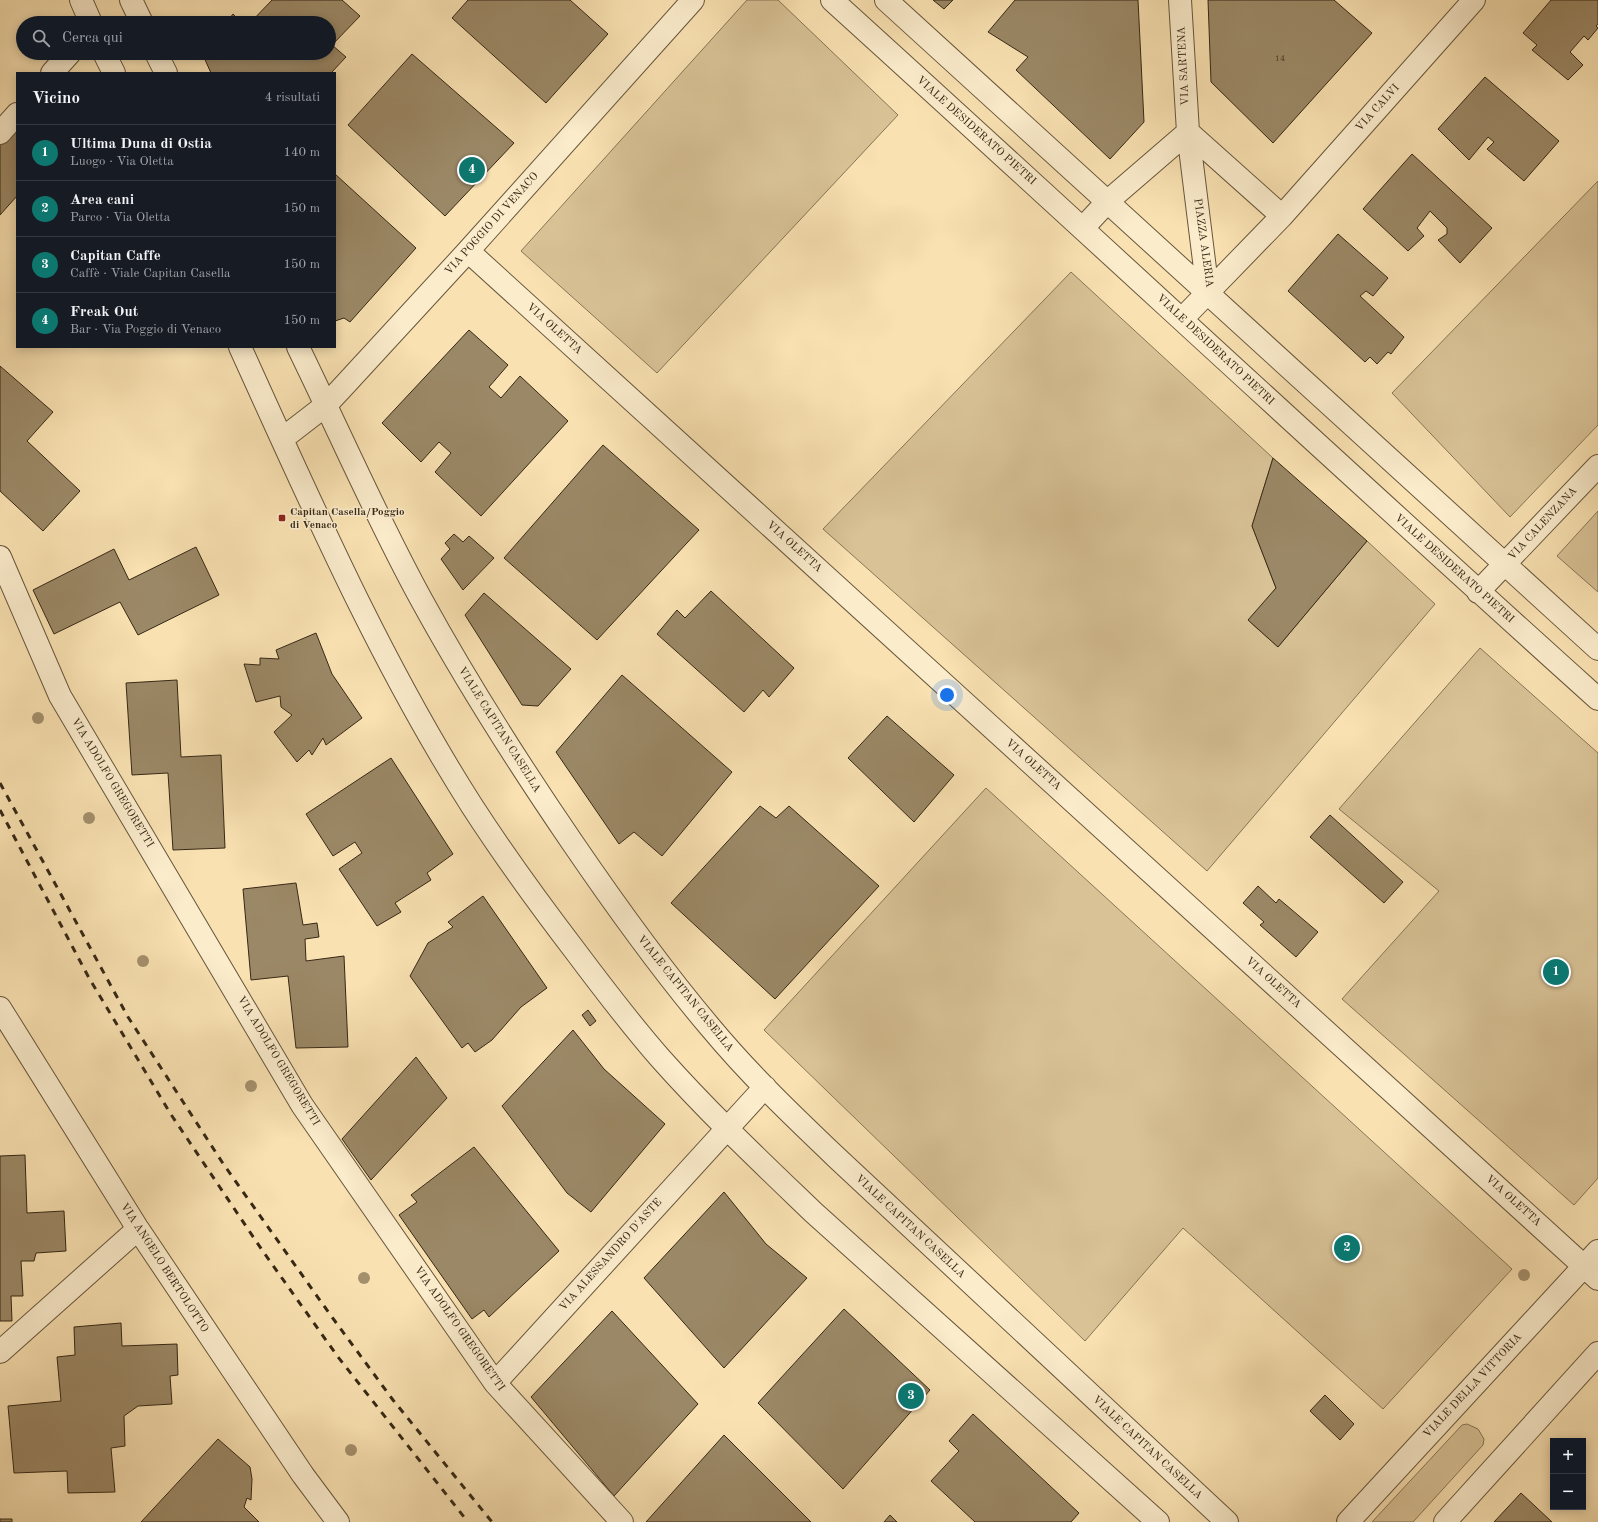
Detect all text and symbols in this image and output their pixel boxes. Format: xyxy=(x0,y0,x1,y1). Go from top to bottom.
search box xyxy=(16,16,336,60)
street label: VIA SARTENA xyxy=(1176,26,1192,106)
icon: search xyxy=(30,27,52,49)
text: Cerca qui xyxy=(62,31,123,46)
house number: 14 xyxy=(1275,54,1285,63)
street label: VIALE DESIDERATO PIETRI xyxy=(914,75,1038,187)
street label: VIA CALVI xyxy=(1354,82,1402,134)
text: Vicino xyxy=(32,90,80,107)
text: 4 risultati xyxy=(265,91,320,104)
text: Ultima Duna di Ostia xyxy=(70,137,212,152)
text: 1 xyxy=(41,146,49,159)
text: 140 m xyxy=(283,146,320,159)
text: Luogo · Via Oletta xyxy=(70,155,174,168)
pin: 4 xyxy=(459,155,485,185)
street label: VIA POGGIO DI VENACO xyxy=(443,170,541,277)
text: Area cani xyxy=(70,193,134,208)
street label: PIAZZA ALERIA xyxy=(1191,198,1215,289)
text: 2 xyxy=(41,202,49,215)
text: 150 m xyxy=(283,202,320,215)
text: Parco · Via Oletta xyxy=(70,211,170,224)
text: Capitan Caffe xyxy=(70,249,161,264)
text: 3 xyxy=(41,258,49,271)
text: 150 m xyxy=(283,258,320,271)
text: Caffè · Viale Capitan Casella xyxy=(70,267,230,280)
street label: VIALE DESIDERATO PIETRI xyxy=(1154,293,1276,407)
street label: VIA OLETTA xyxy=(524,301,584,357)
text: Freak Out xyxy=(70,305,138,320)
text: 4 xyxy=(41,314,49,327)
text: 150 m xyxy=(283,314,320,327)
text: Bar · Via Poggio di Venaco xyxy=(70,323,221,336)
street label: VIA CALENZANA xyxy=(1507,485,1580,563)
place label: Capitan Casella/Poggio di Venaco xyxy=(290,507,405,531)
marker: Capitan Casella/Poggio di Venaco xyxy=(277,513,287,523)
street label: VIALE DESIDERATO PIETRI xyxy=(1392,513,1516,625)
street label: VIA OLETTA xyxy=(764,519,824,575)
street label: VIALE CAPITAN CASELLA xyxy=(456,665,543,795)
your location xyxy=(937,685,957,705)
street label: VIA ADOLFO GREGORETTI xyxy=(69,716,155,850)
street label: VIA OLETTA xyxy=(1003,737,1063,793)
street label: VIALE CAPITAN CASELLA xyxy=(635,934,736,1055)
street label: VIA OLETTA xyxy=(1243,955,1303,1011)
pin: 1 xyxy=(1543,957,1569,987)
street label: VIA ADOLFO GREGORETTI xyxy=(235,994,321,1128)
street label: VIALE CAPITAN CASELLA xyxy=(853,1173,968,1281)
street label: VIA OLETTA xyxy=(1483,1173,1543,1229)
street label: VIA ALESSANDRO D'ASTE xyxy=(558,1197,664,1313)
street label: VIA ANGELO BERTOLOTTO xyxy=(118,1201,210,1335)
pin: 2 xyxy=(1334,1233,1360,1263)
street label: VIA ADOLFO GREGORETTI xyxy=(412,1265,506,1393)
street label: VIALE DELLA VITTORIA xyxy=(1422,1331,1525,1440)
pin: 3 xyxy=(898,1381,924,1411)
street label: VIALE CAPITAN CASELLA xyxy=(1090,1394,1205,1502)
map controls xyxy=(1550,1438,1586,1510)
button: + xyxy=(1550,1438,1586,1474)
button: − xyxy=(1550,1474,1586,1510)

